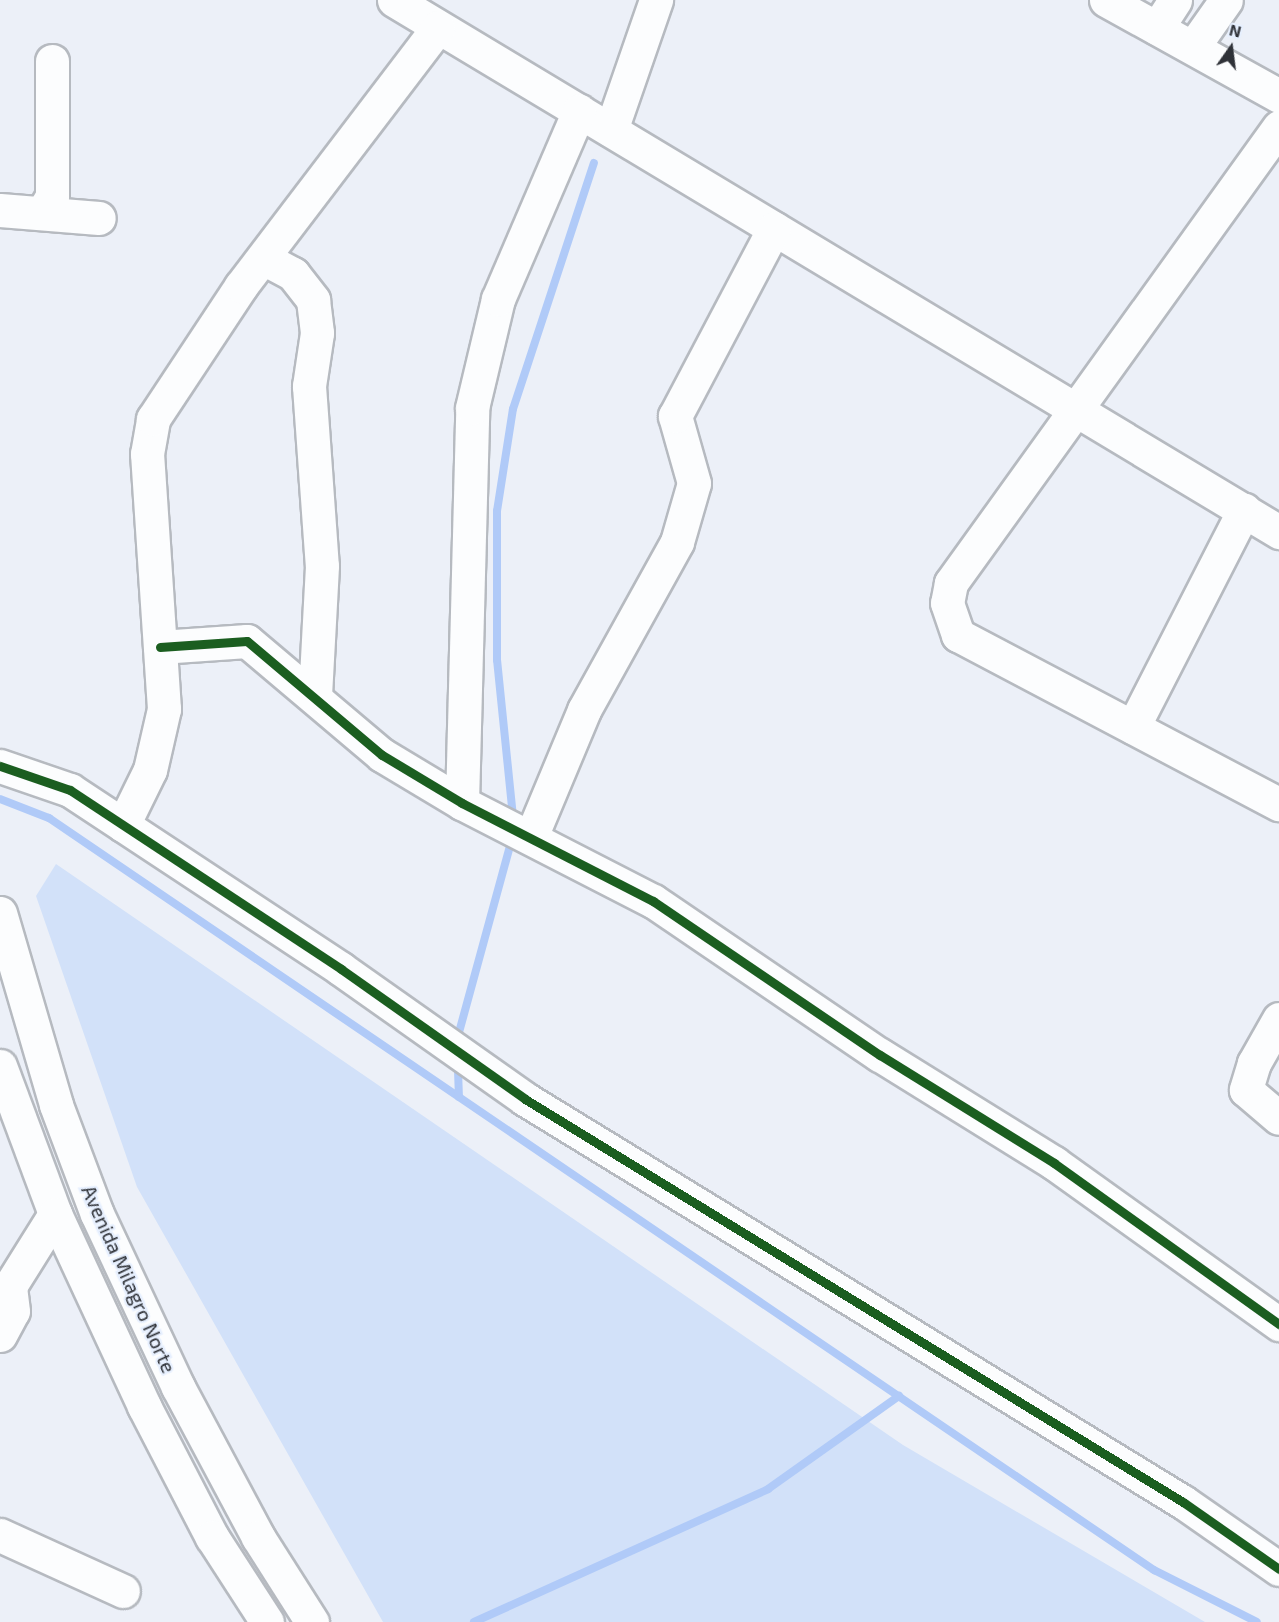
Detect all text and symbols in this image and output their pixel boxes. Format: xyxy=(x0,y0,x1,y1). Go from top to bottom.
north arrow xyxy=(1201,18,1261,78)
text: N xyxy=(1228,19,1243,41)
street label: Avenida Milagro Norte xyxy=(77,1182,181,1376)

